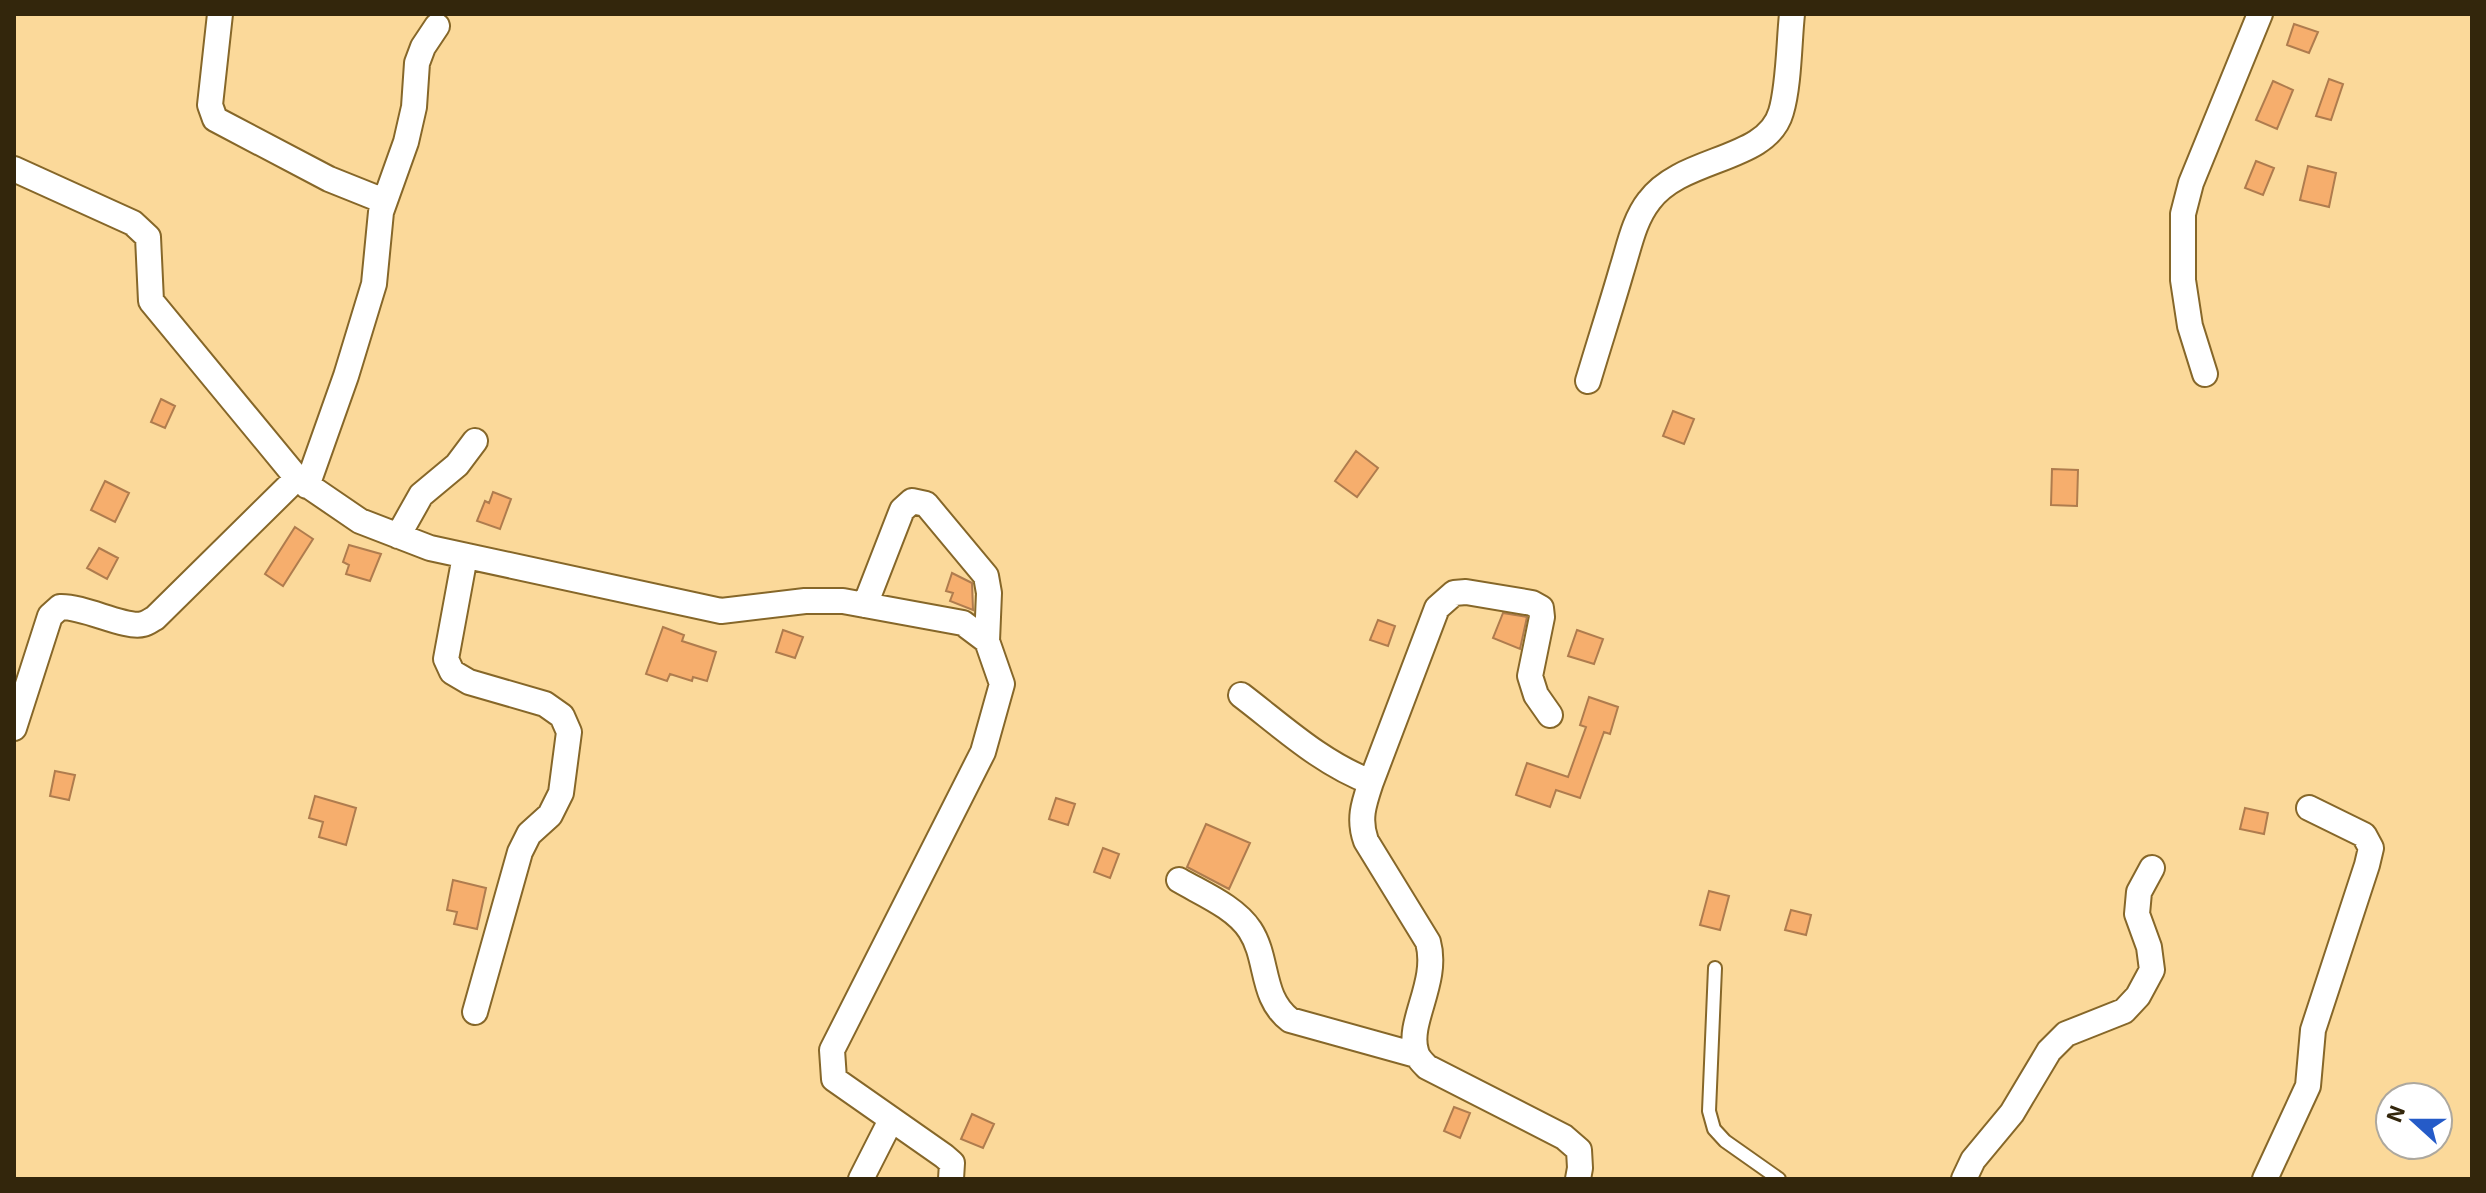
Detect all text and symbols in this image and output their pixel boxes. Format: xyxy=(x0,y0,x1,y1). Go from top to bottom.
north arrow xyxy=(2374,1081,2454,1161)
text: N xyxy=(2379,1101,2409,1126)

